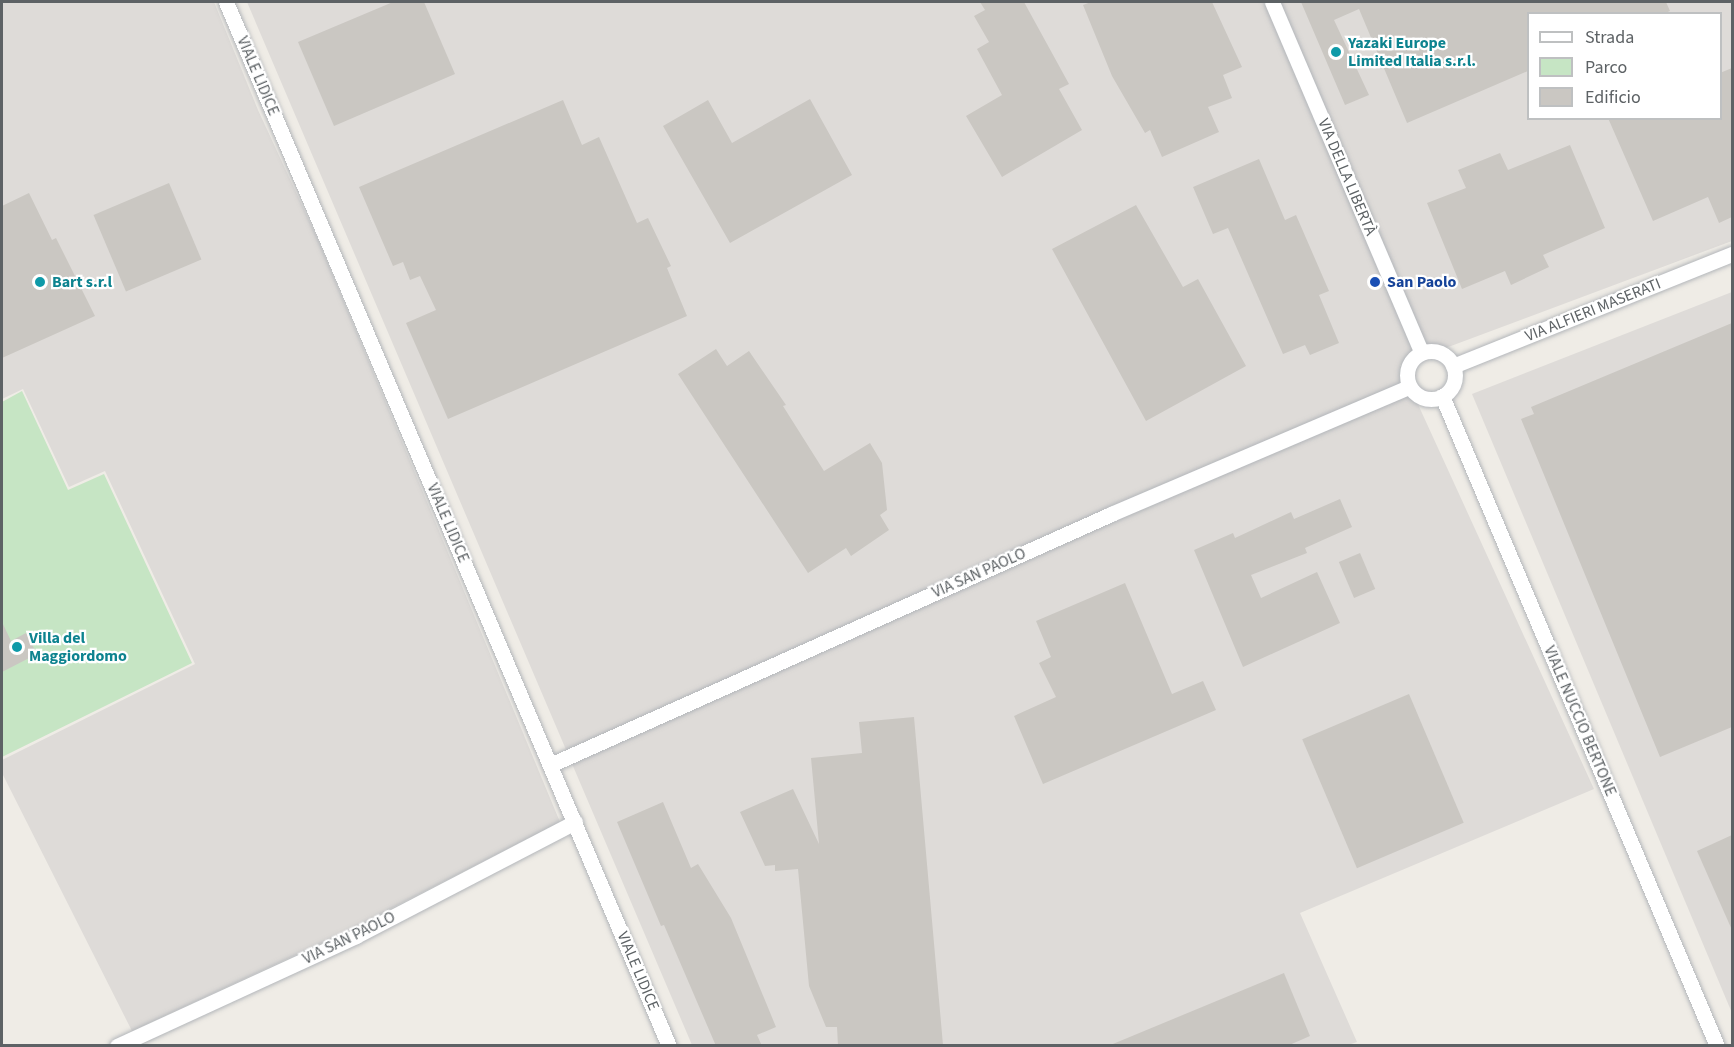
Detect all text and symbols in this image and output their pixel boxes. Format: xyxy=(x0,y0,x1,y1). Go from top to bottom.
legend xyxy=(1527,12,1722,120)
text: Strada xyxy=(1585,25,1634,50)
place label: Yazaki Europe Limited Italia s.r.l. xyxy=(1348,33,1476,71)
street label: VIALE LIDICE xyxy=(233,34,283,118)
marker: Yazaki Europe Limited Italia s.r.l. xyxy=(1329,45,1343,59)
text: Parco xyxy=(1585,55,1627,80)
text: Edificio xyxy=(1585,85,1641,110)
street label: VIA DELLA LIBERTÀ xyxy=(1314,116,1380,238)
place label: Bart s.r.l xyxy=(52,272,112,292)
place label: San Paolo xyxy=(1387,272,1456,292)
street label: VIA ALFIERI MASERATI xyxy=(1522,274,1664,346)
marker: Bart s.r.l xyxy=(33,275,47,289)
marker: San Paolo xyxy=(1368,275,1382,289)
street label: VIALE LIDICE xyxy=(423,481,473,565)
street label: VIA SAN PAOLO xyxy=(929,544,1029,602)
place label: Villa del Maggiordomo xyxy=(29,628,127,666)
marker: Villa del Maggiordomo xyxy=(10,640,24,654)
street label: VIALE NUCCIO BERTONE xyxy=(1540,643,1620,799)
street label: VIA SAN PAOLO xyxy=(300,907,398,969)
street label: VIALE LIDICE xyxy=(613,929,663,1013)

